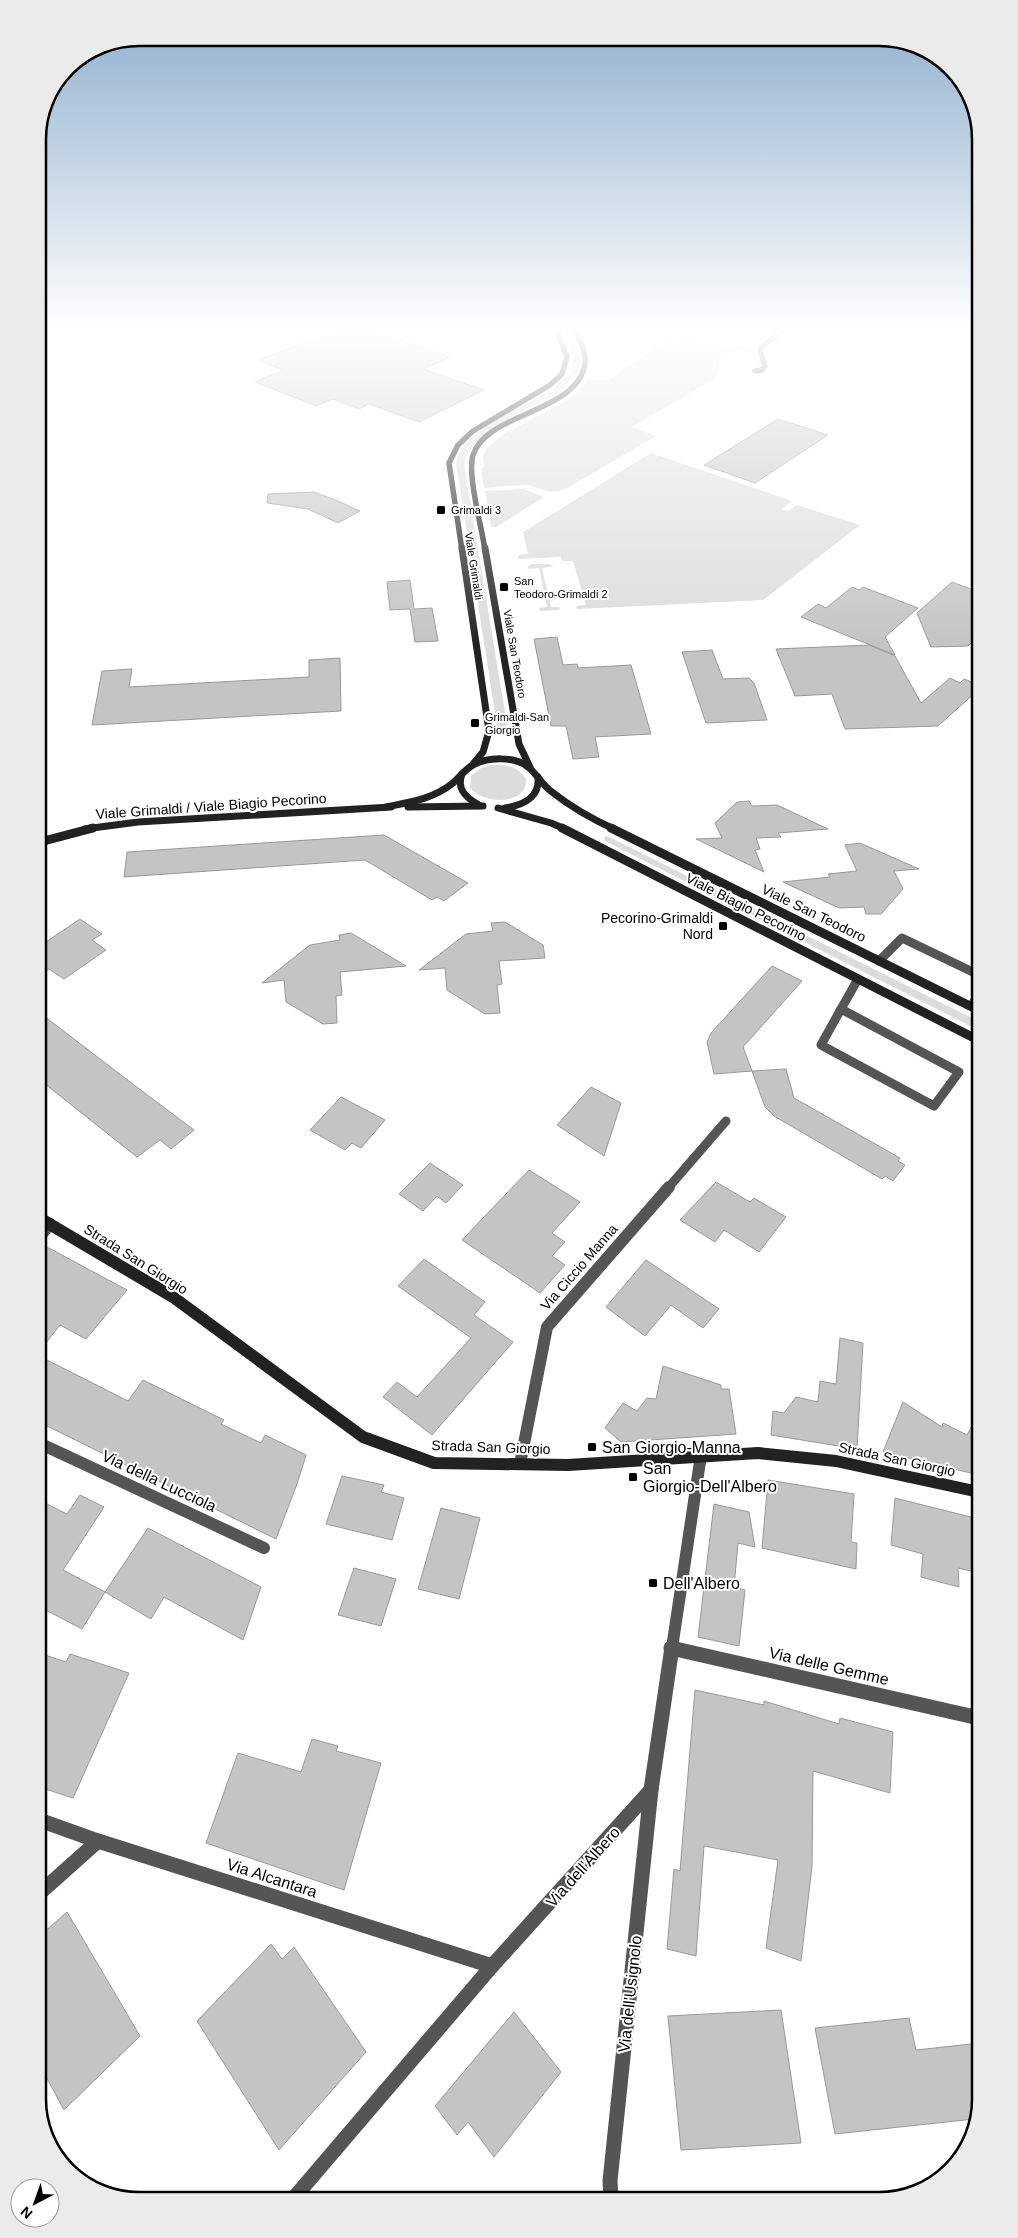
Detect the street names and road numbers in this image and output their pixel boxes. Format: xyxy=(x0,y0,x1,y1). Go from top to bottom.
street label: Viale Grimaldi xyxy=(463,531,485,601)
street label: Viale San Teodoro xyxy=(501,609,529,699)
street label: Viale Grimaldi / Viale Biagio Pecorino xyxy=(95,790,327,822)
street label: Viale Biagio Pecorino xyxy=(683,870,809,944)
street label: Viale San Teodoro xyxy=(759,881,869,945)
street label: Strada San Giorgio xyxy=(81,1221,191,1297)
street label: Via Ciccio Manna xyxy=(537,1221,621,1313)
street label: Strada San Giorgio xyxy=(431,1437,551,1457)
street label: Strada San Giorgio xyxy=(837,1439,957,1479)
street label: Via della Lucciola xyxy=(99,1447,219,1515)
street label: Via delle Gemme xyxy=(767,1644,891,1688)
street label: Via dell'Albero xyxy=(543,1824,623,1910)
street label: Via Alcantara xyxy=(225,1855,319,1901)
street label: Via dell'Usignolo xyxy=(615,1935,645,2053)

